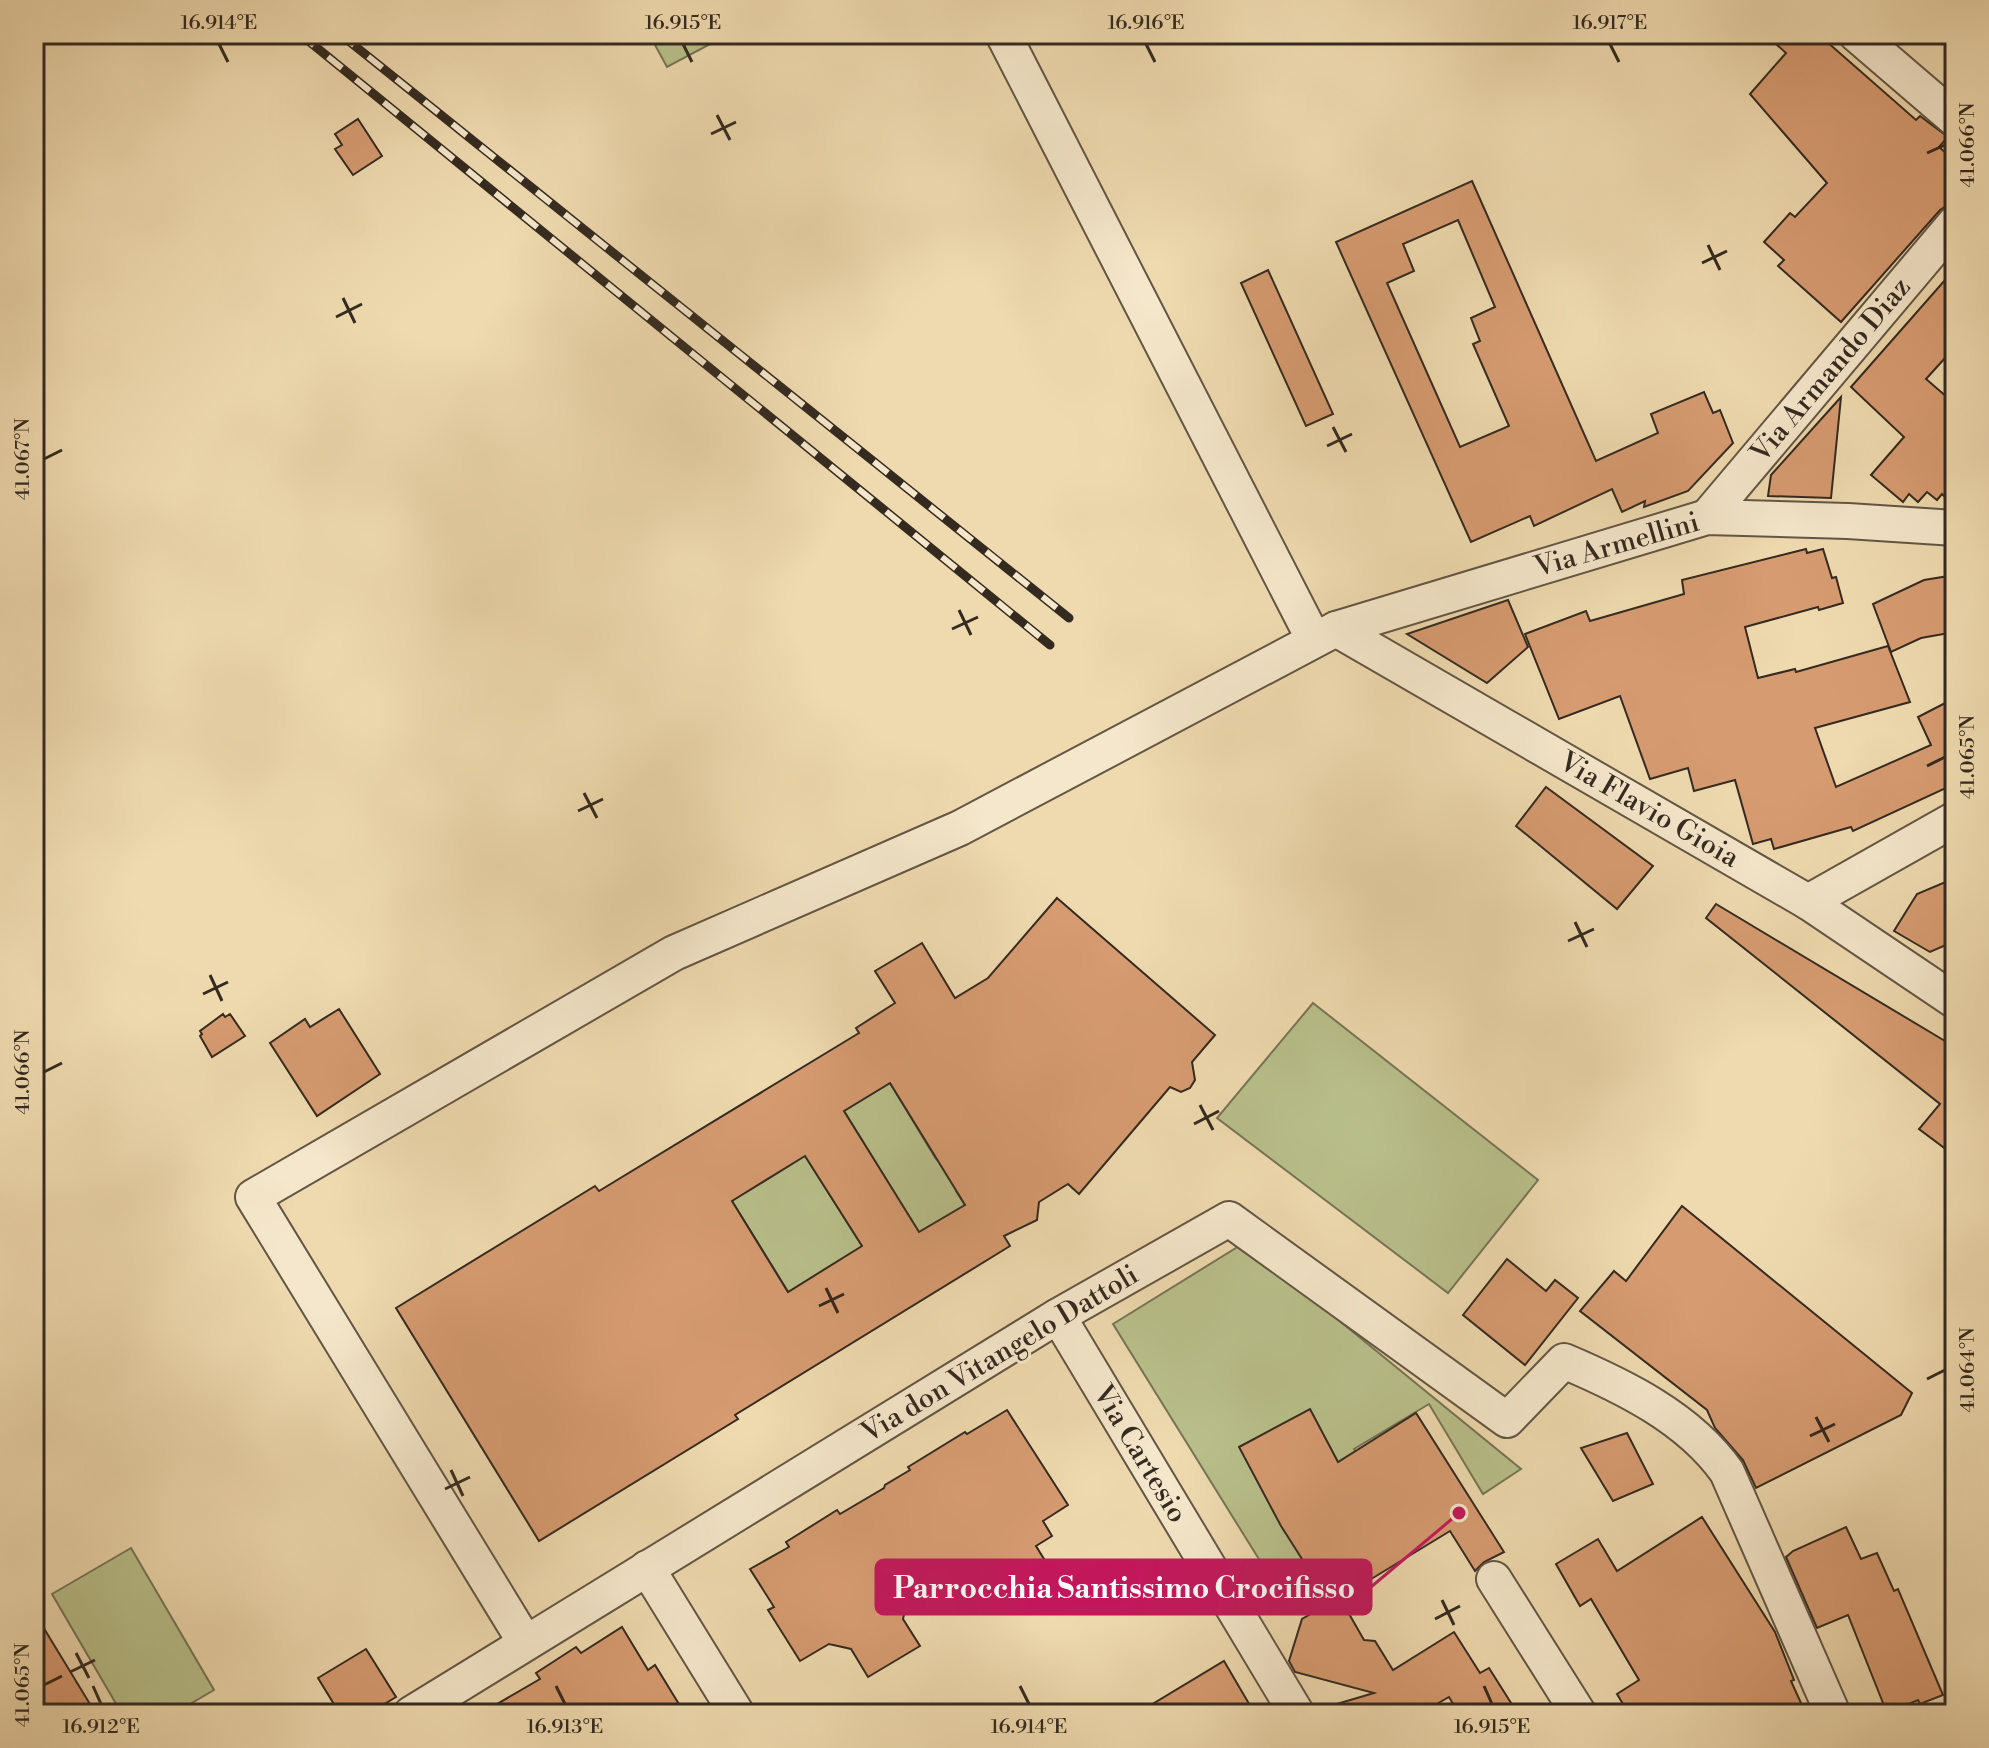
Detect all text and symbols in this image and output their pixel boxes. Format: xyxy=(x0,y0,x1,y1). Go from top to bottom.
text: 16.914°E xyxy=(181,11,257,36)
text: 16.915°E xyxy=(645,11,721,36)
text: 16.916°E xyxy=(1107,11,1185,36)
text: 16.917°E xyxy=(1573,11,1647,36)
text: 41.066°N xyxy=(1956,102,1981,188)
street label: Via Armando Diaz xyxy=(1743,270,1919,470)
text: 41.067°N xyxy=(11,418,36,500)
street label: Via Armellini xyxy=(1530,505,1703,586)
text: 41.065°N xyxy=(1956,715,1981,799)
street label: Via Flavio Gioia xyxy=(1552,744,1746,876)
text: 41.066°N xyxy=(11,1029,36,1115)
street label: Via don Vitangelo Dattoli xyxy=(854,1257,1145,1451)
text: 41.064°N xyxy=(1956,1327,1981,1413)
street label: Via Cartesio xyxy=(1085,1378,1195,1529)
callout: Parrocchia Santissimo Crocifisso xyxy=(876,1560,1371,1614)
text: Parrocchia Santissimo Crocifisso xyxy=(893,1570,1355,1608)
text: 41.065°N xyxy=(11,1643,36,1727)
text: 16.912°E xyxy=(62,1715,140,1740)
text: 16.913°E xyxy=(527,1715,603,1740)
text: 16.914°E xyxy=(991,1715,1067,1740)
text: 16.915°E xyxy=(1454,1715,1530,1740)

